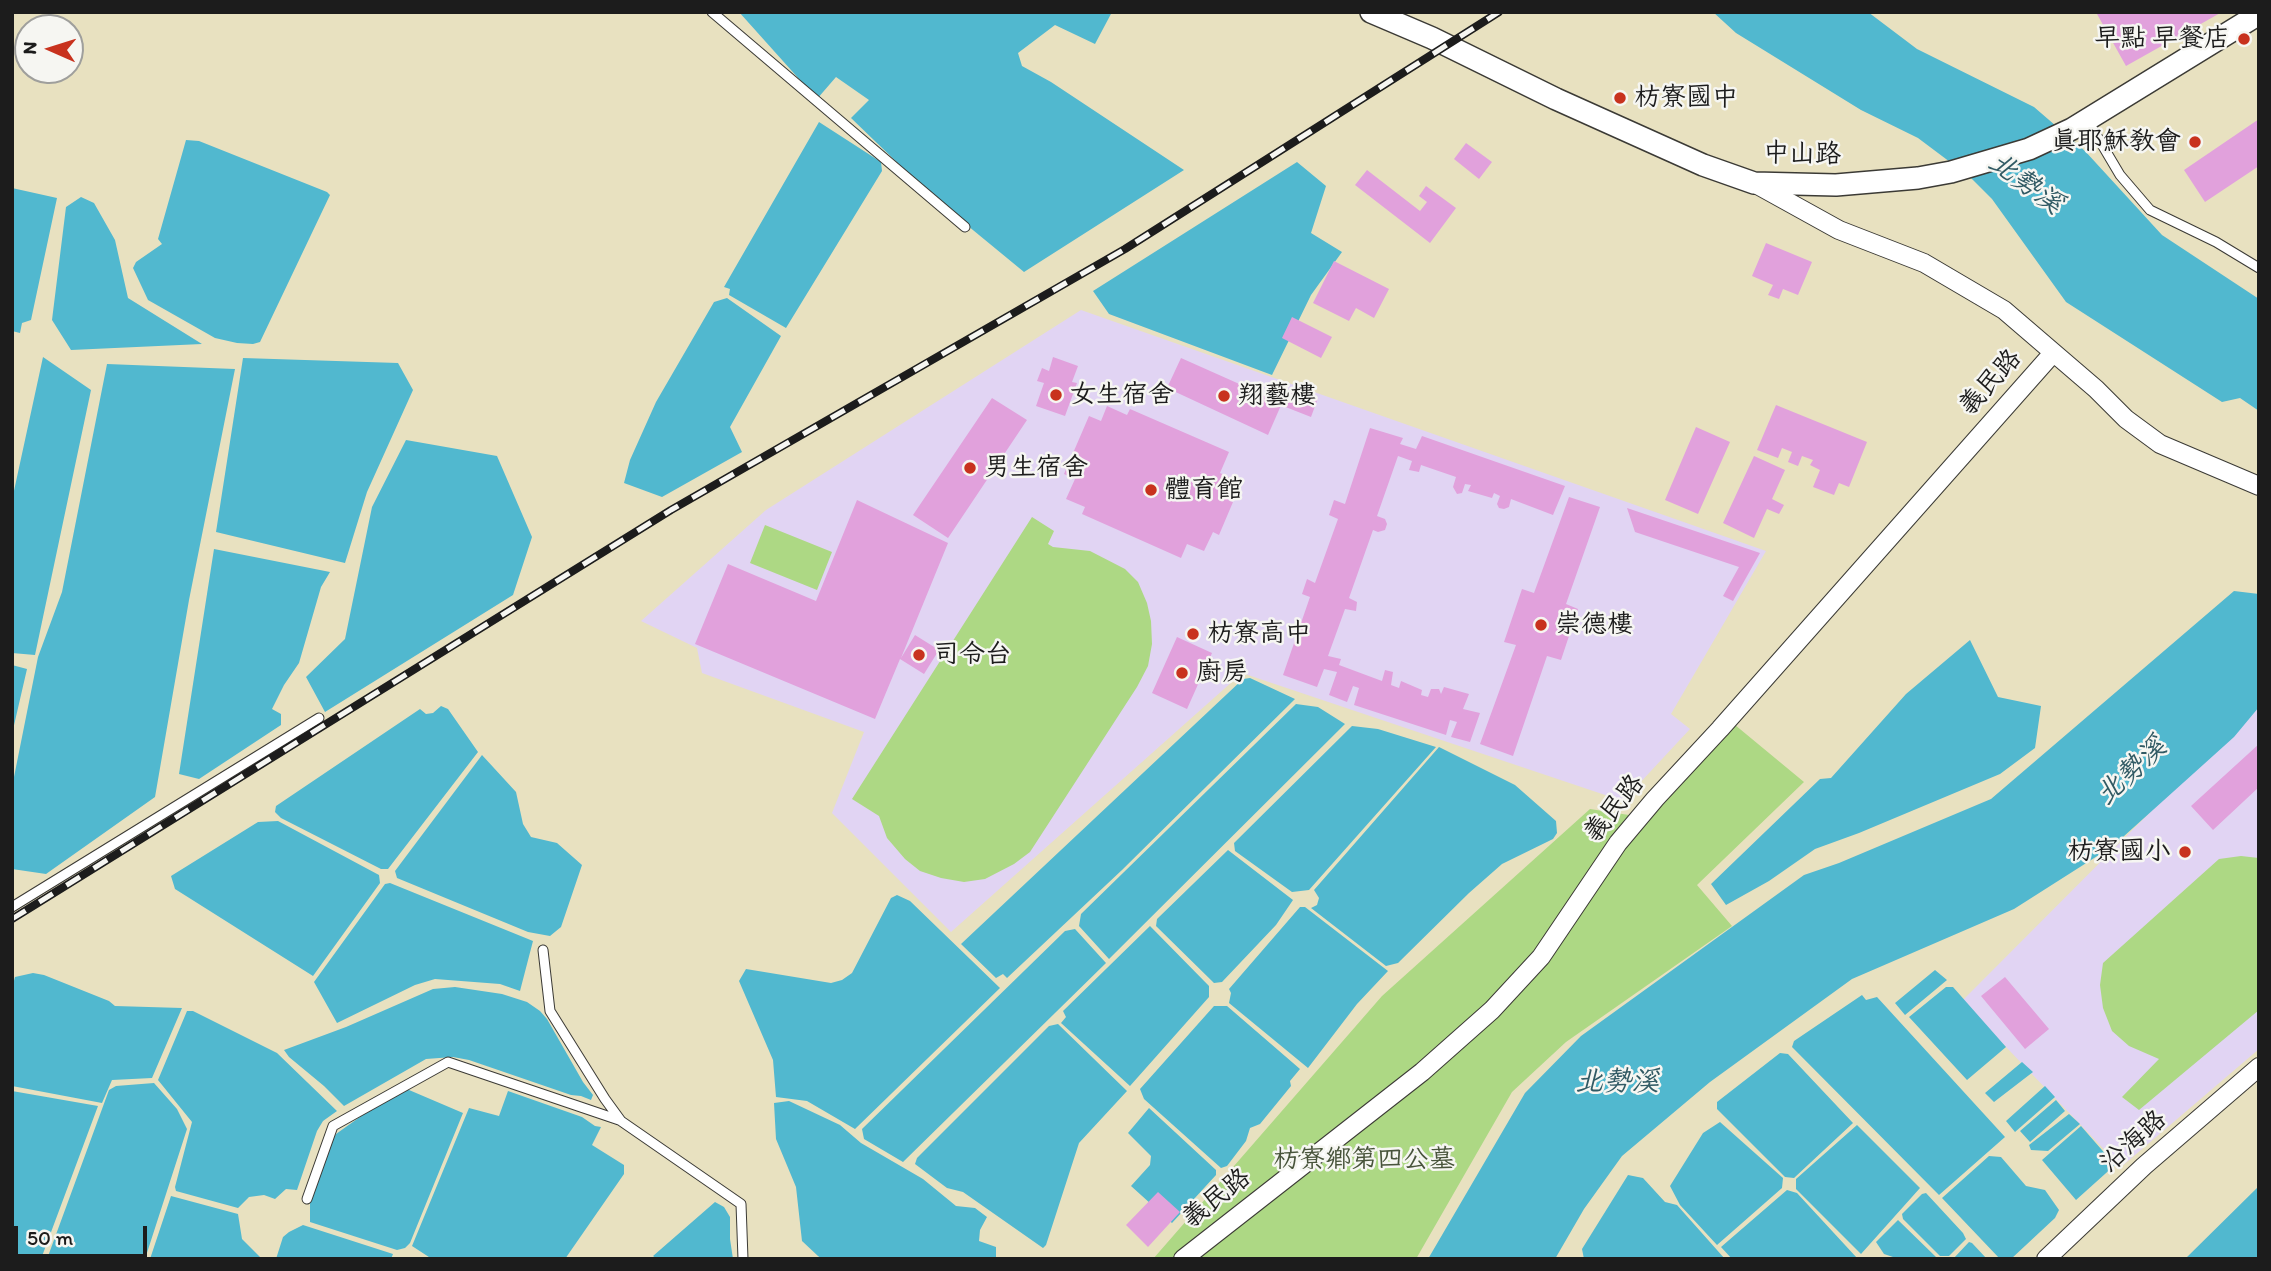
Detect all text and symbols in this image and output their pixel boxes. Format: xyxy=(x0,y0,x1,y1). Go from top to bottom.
north arrow xyxy=(14,14,84,84)
place label: 早點 早餐店 xyxy=(2094,23,2230,55)
marker: 早點 早餐店 xyxy=(2236,31,2252,47)
text: N xyxy=(18,41,41,55)
place label: 枋寮國中 xyxy=(1634,82,1738,114)
marker: 枋寮國中 xyxy=(1612,90,1628,106)
place label: 真耶穌教會 xyxy=(2051,126,2181,158)
marker: 真耶穌教會 xyxy=(2187,134,2203,150)
street label: 中山路 xyxy=(1763,139,1841,171)
water label: 北勢溪 xyxy=(1981,146,2069,222)
street label: 義民路 xyxy=(1953,344,2029,422)
place label: 女生宿舍 xyxy=(1070,379,1174,411)
place label: 翔藝樓 xyxy=(1238,380,1316,412)
marker: 女生宿舍 xyxy=(1048,387,1064,403)
marker: 翔藝樓 xyxy=(1216,388,1232,404)
place label: 男生宿舍 xyxy=(984,452,1088,484)
marker: 男生宿舍 xyxy=(962,460,978,476)
place label: 體育館 xyxy=(1165,474,1243,506)
marker: 體育館 xyxy=(1143,482,1159,498)
place label: 崇德樓 xyxy=(1555,609,1633,641)
marker: 崇德樓 xyxy=(1533,617,1549,633)
place label: 枋寮高中 xyxy=(1207,618,1311,650)
marker: 枋寮高中 xyxy=(1185,626,1201,642)
place label: 司令台 xyxy=(933,639,1011,671)
marker: 司令台 xyxy=(911,647,927,663)
place label: 廚房 xyxy=(1196,657,1248,689)
marker: 廚房 xyxy=(1174,665,1190,681)
water label: 北勢溪 xyxy=(2090,731,2174,813)
street label: 義民路 xyxy=(1578,769,1652,849)
place label: 枋寮國小 xyxy=(2067,836,2171,868)
marker: 枋寮國小 xyxy=(2177,844,2193,860)
water label: 北勢溪 xyxy=(1575,1066,1659,1100)
street label: 沿海路 xyxy=(2095,1104,2173,1180)
park label: 枋寮鄉第四公墓 xyxy=(1273,1144,1455,1176)
street label: 義民路 xyxy=(1177,1163,1257,1235)
scale bar xyxy=(18,1212,150,1256)
text: 50 m xyxy=(27,1225,73,1250)

